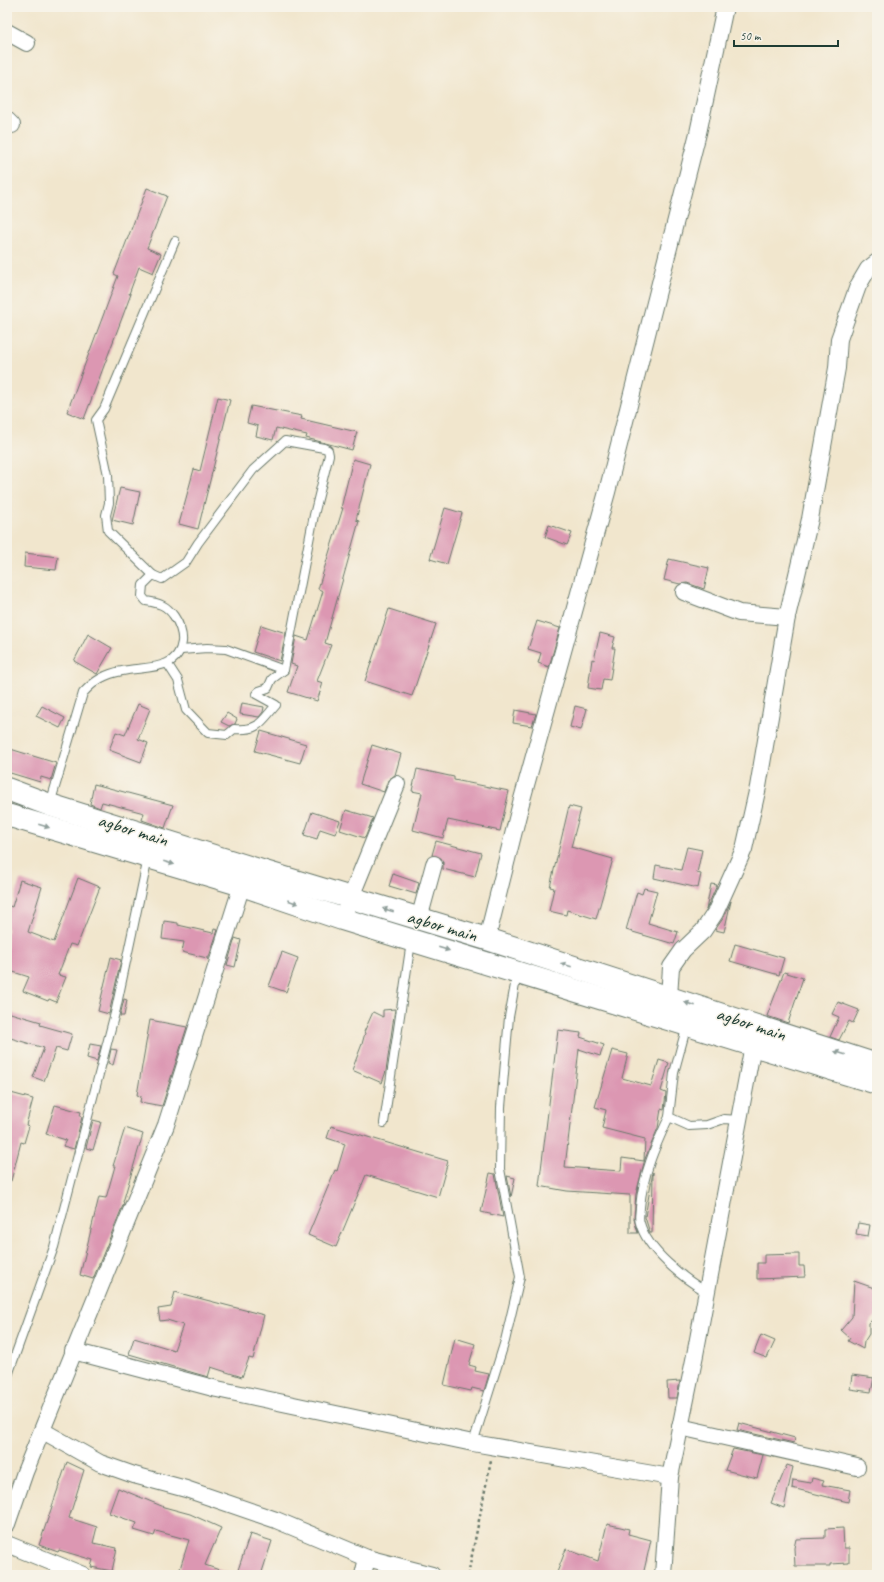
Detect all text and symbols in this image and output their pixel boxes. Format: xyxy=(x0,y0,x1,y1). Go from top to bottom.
scale bar xyxy=(734,22,838,48)
text: 50 m xyxy=(740,28,762,44)
street label: agbor main xyxy=(95,808,171,852)
one-way arrow xyxy=(39,823,51,829)
one-way arrow xyxy=(163,860,175,866)
one-way arrow xyxy=(287,899,299,905)
street label: agbor main xyxy=(404,905,480,948)
one-way arrow xyxy=(382,907,394,913)
one-way arrow xyxy=(438,946,450,952)
one-way arrow xyxy=(559,962,571,968)
one-way arrow xyxy=(683,1000,695,1006)
street label: agbor main xyxy=(713,1001,789,1047)
one-way arrow xyxy=(834,1050,846,1056)

